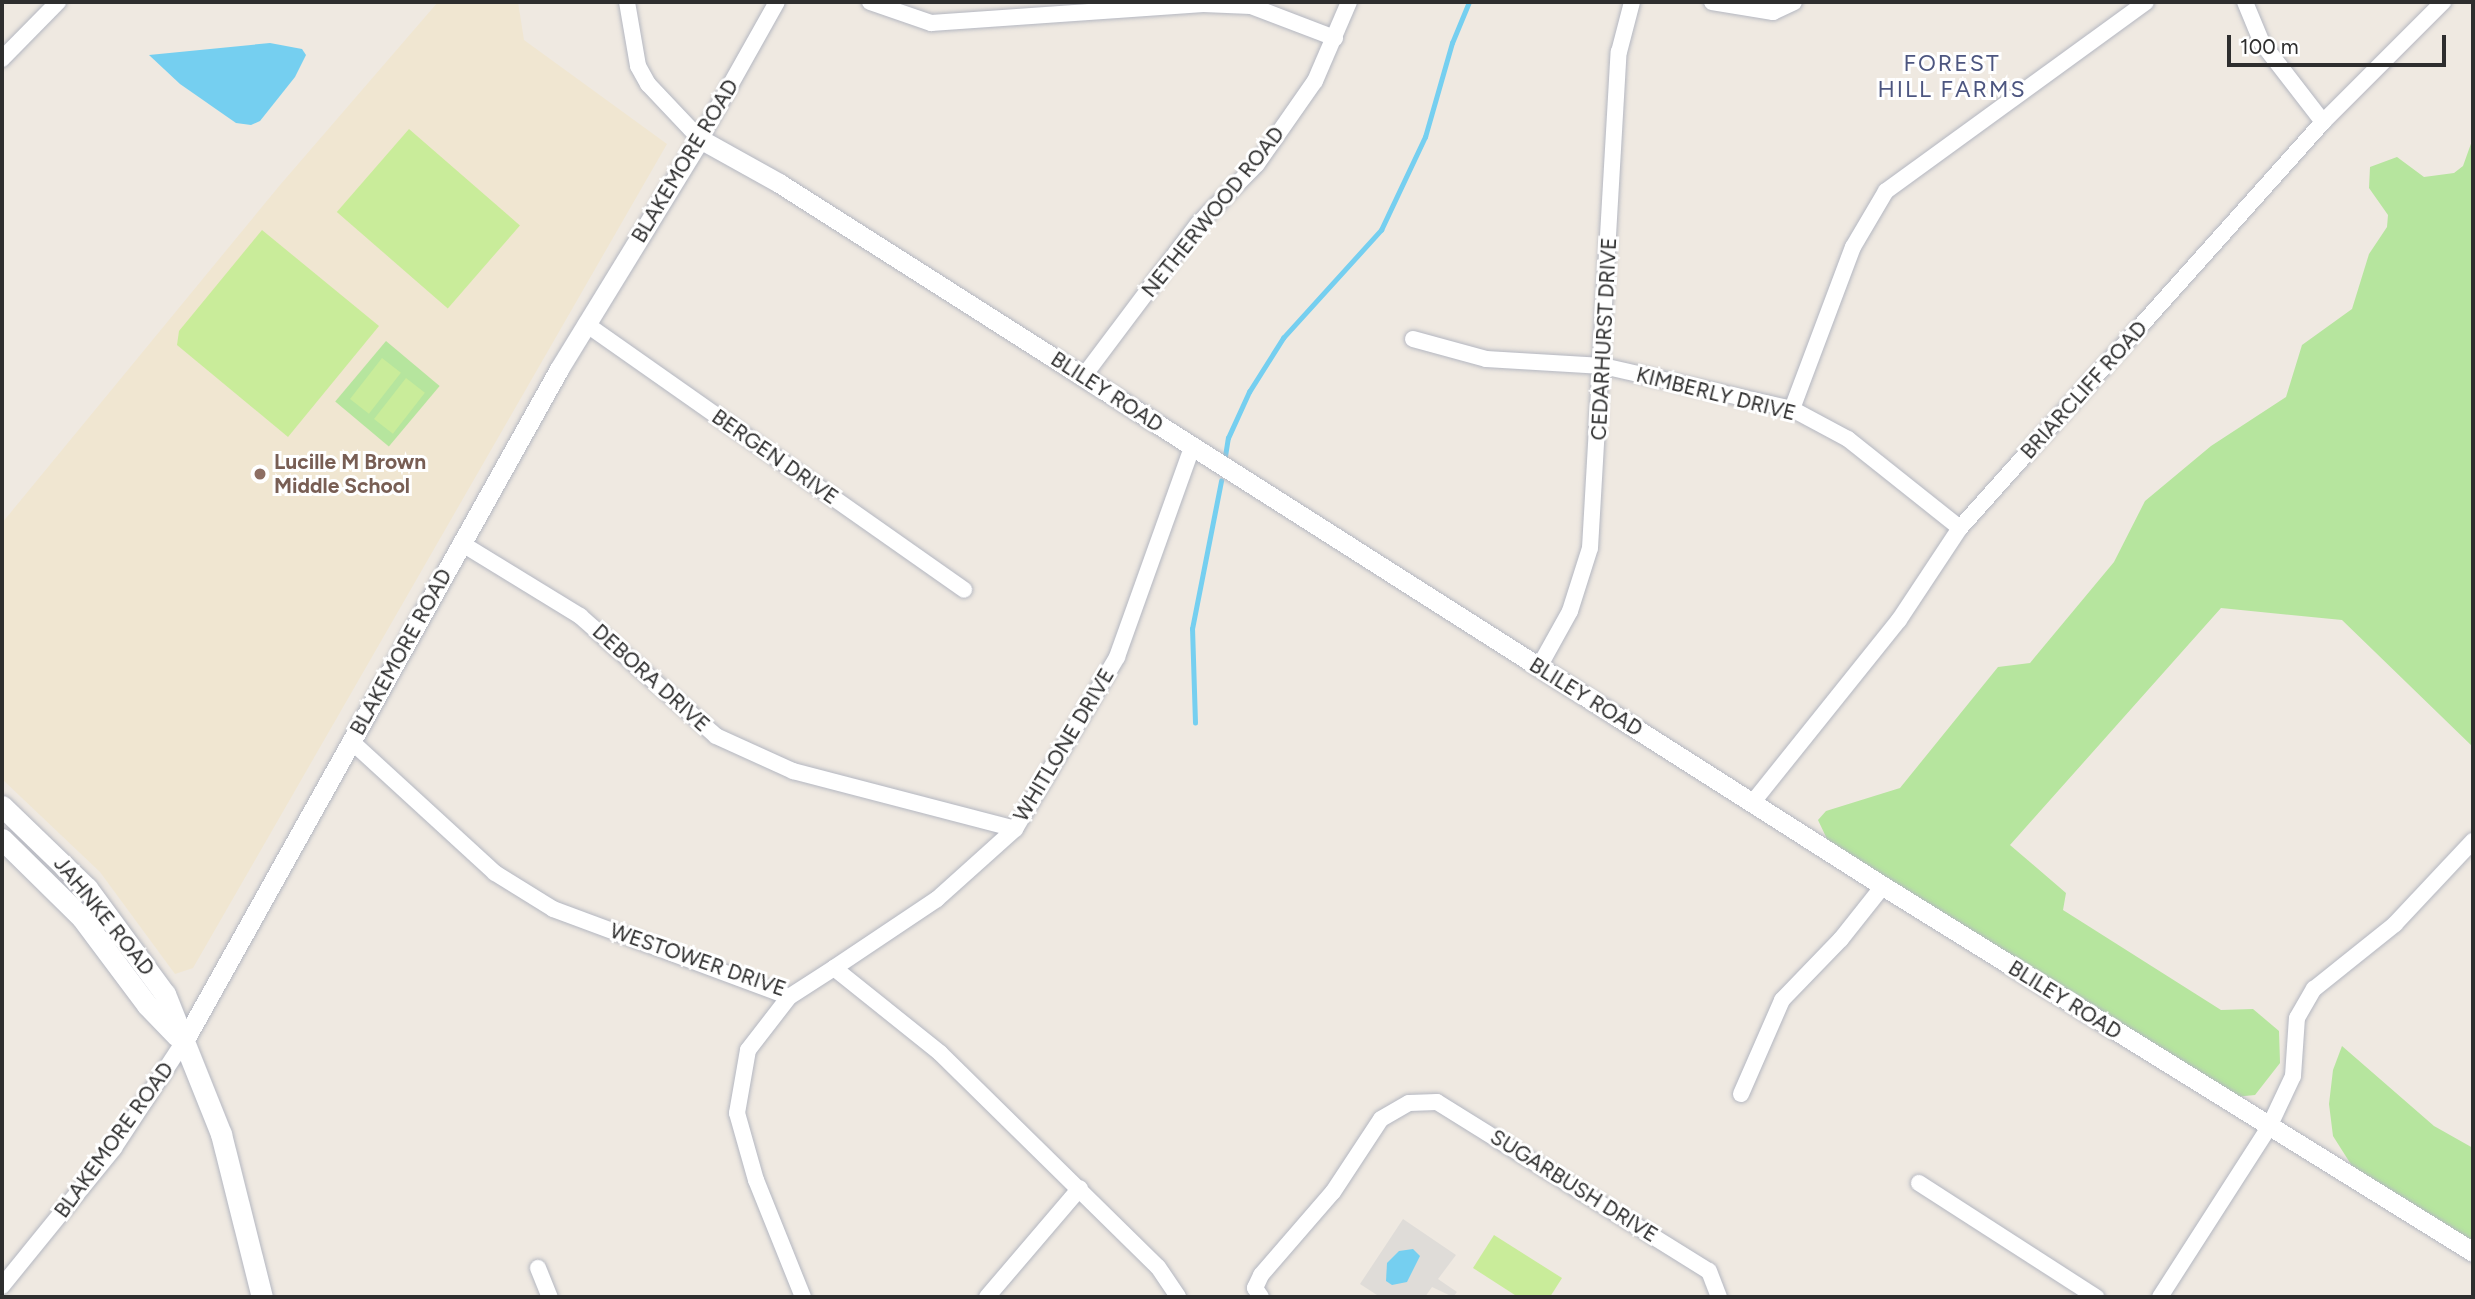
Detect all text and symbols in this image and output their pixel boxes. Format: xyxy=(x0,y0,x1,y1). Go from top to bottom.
scale bar xyxy=(2230,21,2449,65)
text: 100 m xyxy=(2240,34,2299,59)
district label: FOREST HILL FARMS xyxy=(1879,49,2025,103)
street label: BLAKEMORE ROAD xyxy=(626,75,744,247)
street label: NETHERWOOD ROAD xyxy=(1136,122,1290,302)
street label: CEDARHURST DRIVE xyxy=(1586,237,1622,441)
street label: BRIARCLIFF ROAD xyxy=(2015,316,2153,464)
street label: BLILEY ROAD xyxy=(1046,346,1168,438)
street label: KIMBERLY DRIVE xyxy=(1634,362,1798,426)
street label: BERGEN DRIVE xyxy=(707,404,843,510)
place label: Lucille M Brown Middle School xyxy=(274,449,426,499)
marker: Lucille M Brown Middle School xyxy=(252,466,268,482)
street label: BLAKEMORE ROAD xyxy=(345,564,457,740)
street label: DEBORA DRIVE xyxy=(587,619,715,737)
street label: BLILEY ROAD xyxy=(1525,652,1647,742)
street label: WHITLONE DRIVE xyxy=(1008,664,1120,826)
street label: JAHNKE ROAD xyxy=(48,851,160,981)
street label: WESTOWER DRIVE xyxy=(607,918,789,1002)
street label: BLILEY ROAD xyxy=(2004,955,2126,1045)
street label: BLAKEMORE ROAD xyxy=(49,1057,179,1223)
street label: SUGARBUSH DRIVE xyxy=(1486,1124,1662,1248)

